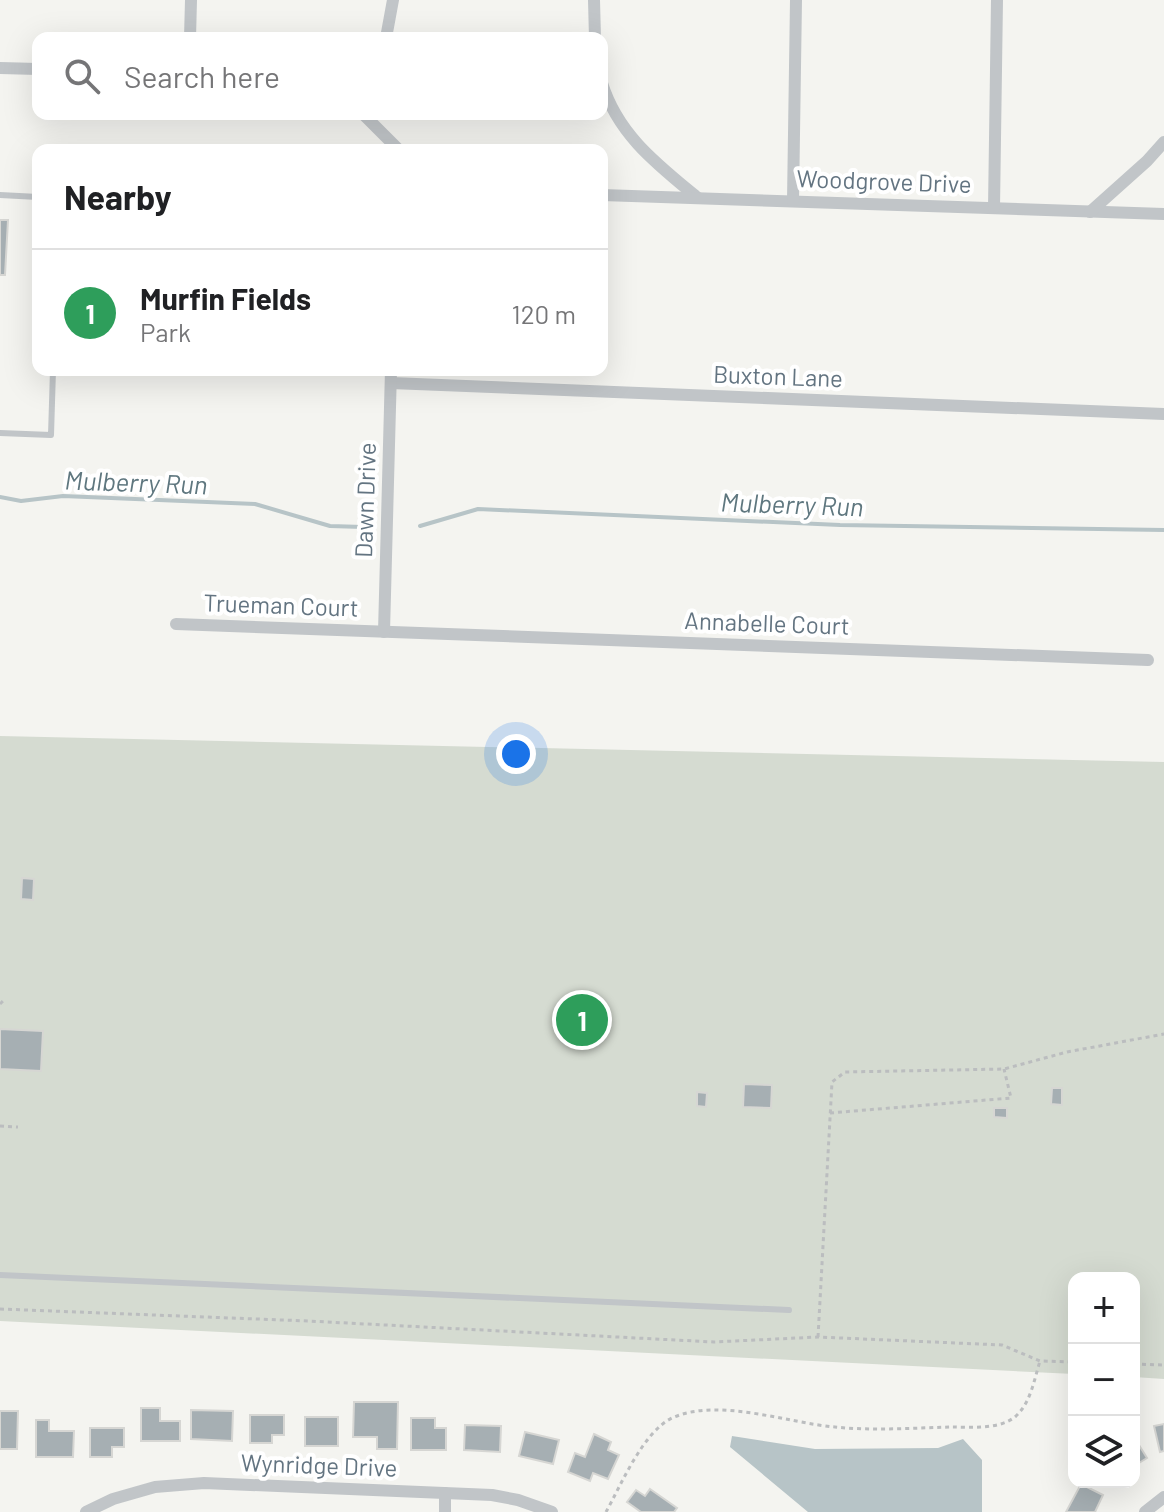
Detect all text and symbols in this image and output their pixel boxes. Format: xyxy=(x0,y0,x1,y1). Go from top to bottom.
search box xyxy=(32,32,608,120)
icon: search xyxy=(60,54,104,98)
text: Search here xyxy=(124,58,280,94)
street label: Woodgrove Drive xyxy=(796,163,972,198)
text: Nearby xyxy=(64,176,172,217)
text: Murfin Fields xyxy=(140,280,311,316)
text: 1 xyxy=(85,298,95,329)
text: 120 m xyxy=(512,298,576,329)
text: Park xyxy=(140,316,191,347)
street label: Buxton Lane xyxy=(713,359,843,392)
street label: Dawn Drive xyxy=(348,442,381,558)
water label: Mulberry Run xyxy=(64,464,208,499)
water label: Mulberry Run xyxy=(720,486,864,521)
street label: Trueman Court xyxy=(203,587,359,622)
street label: Annabelle Court xyxy=(684,605,850,640)
your location xyxy=(496,734,536,774)
pin: 1 xyxy=(556,990,608,1050)
map controls xyxy=(1068,1272,1140,1488)
button: + xyxy=(1068,1272,1140,1344)
button: − xyxy=(1068,1344,1140,1416)
button: layers xyxy=(1068,1416,1140,1488)
street label: Wynridge Drive xyxy=(240,1447,398,1482)

